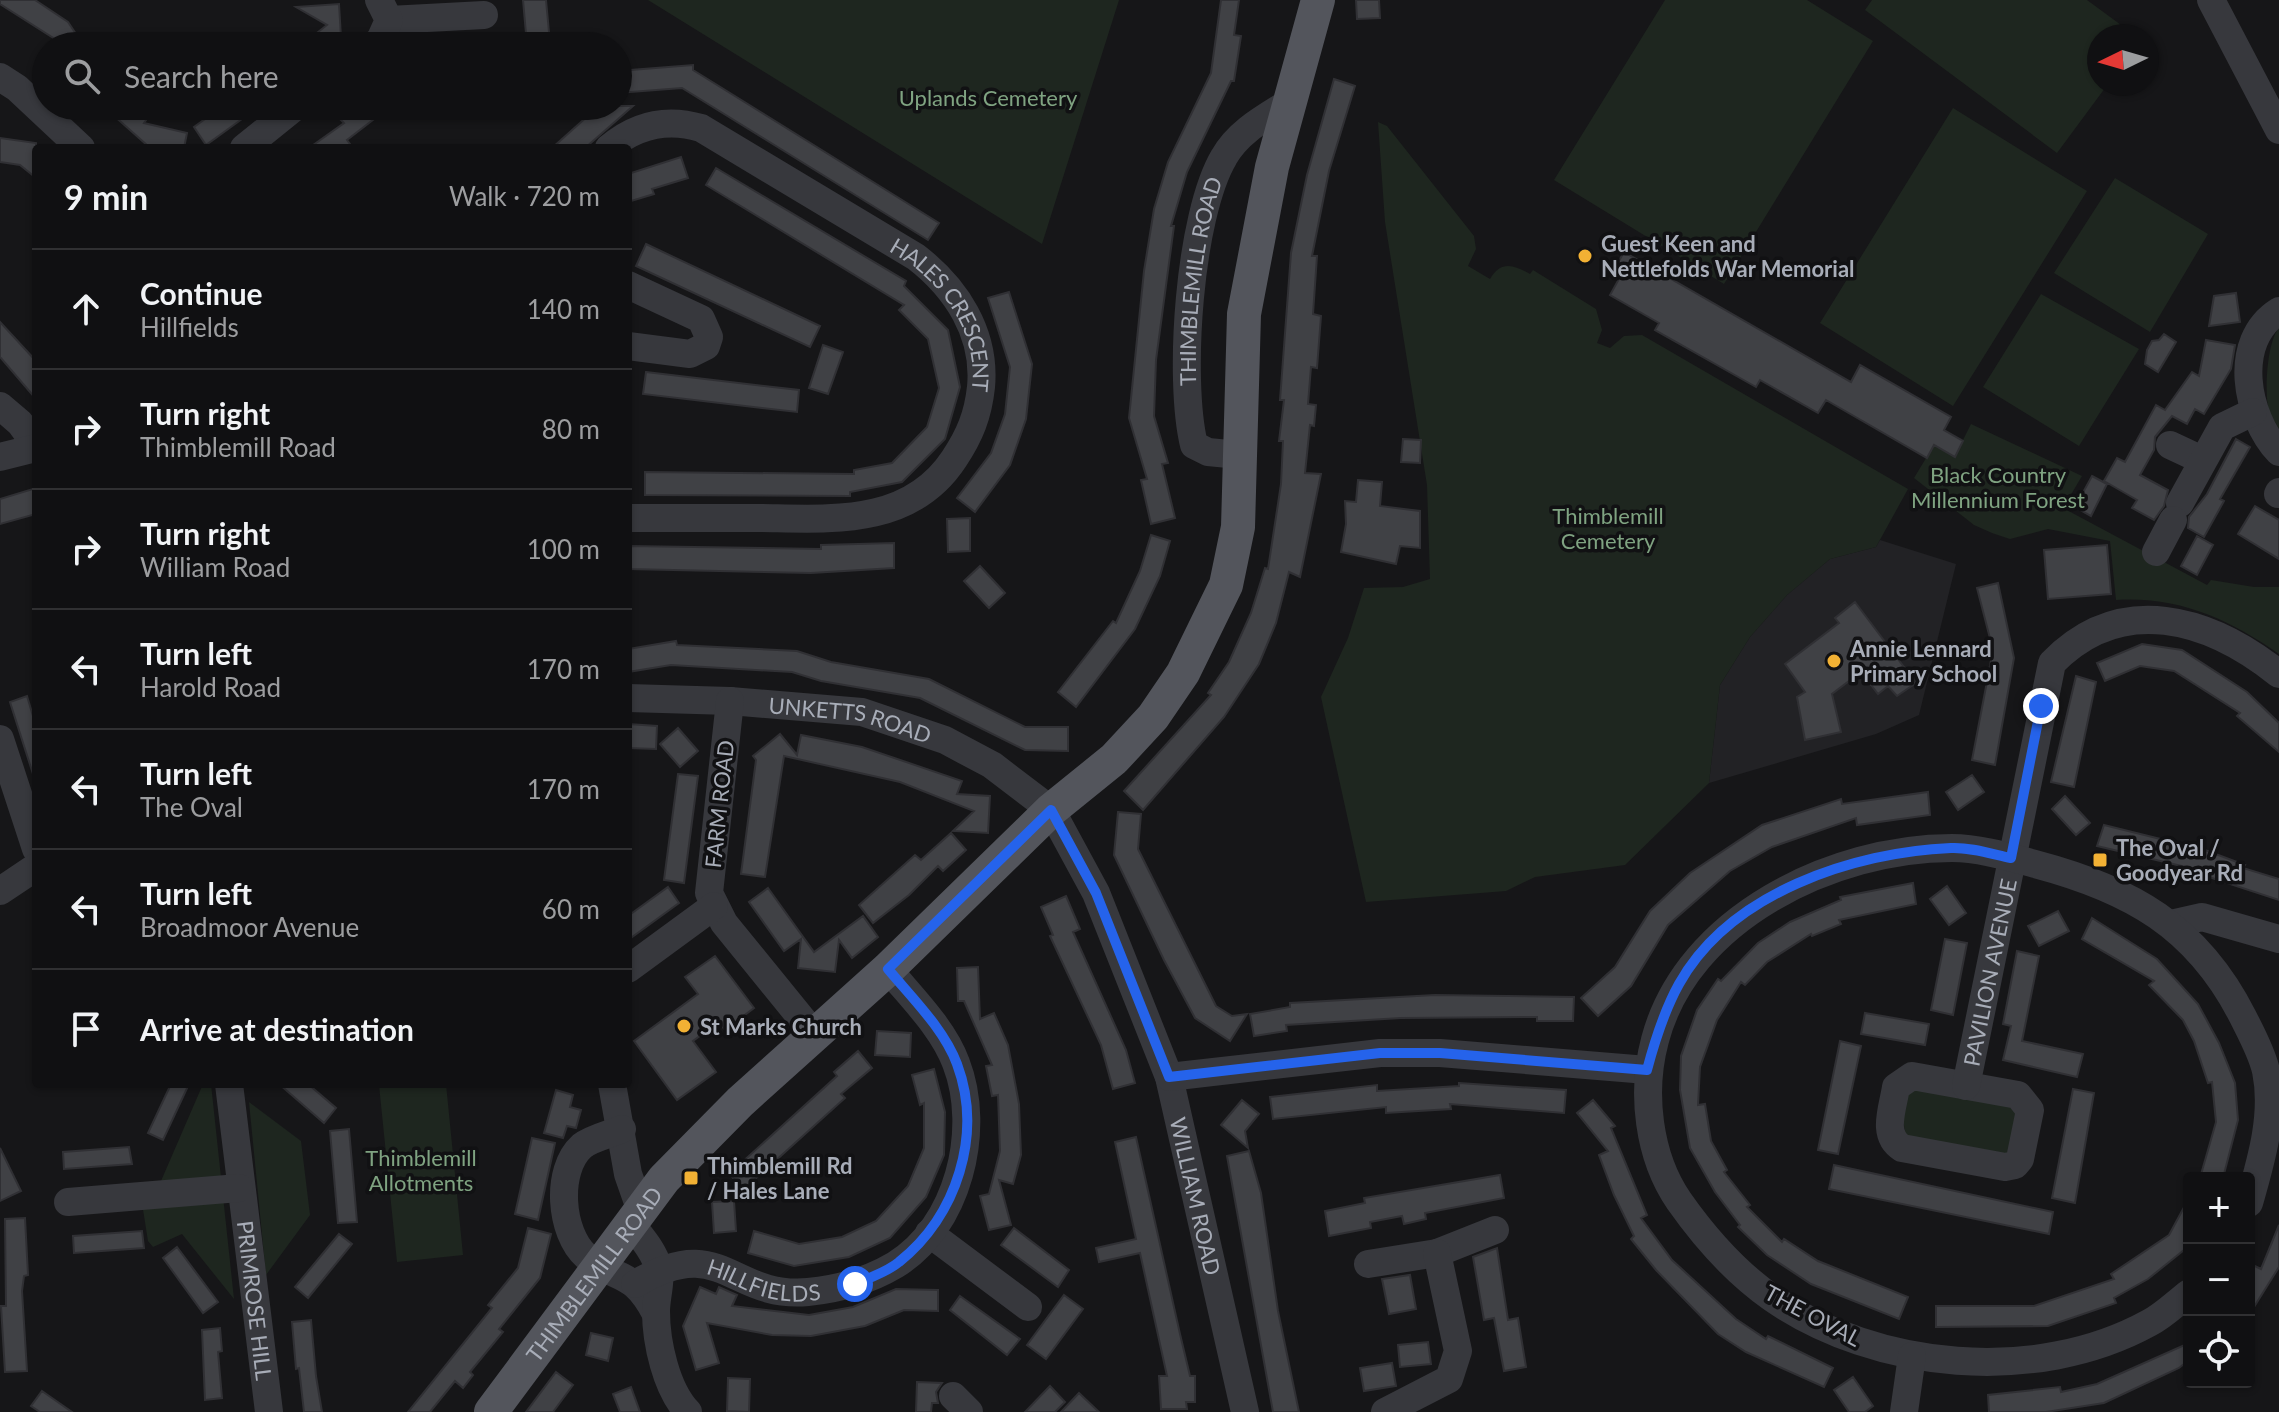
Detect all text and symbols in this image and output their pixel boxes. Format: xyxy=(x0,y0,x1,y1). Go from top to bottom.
north arrow xyxy=(2087,24,2159,96)
search box xyxy=(32,32,632,120)
icon: search xyxy=(60,54,104,98)
text: Search here xyxy=(124,58,279,94)
park label: Uplands Cemetery xyxy=(899,84,1078,111)
street label: THIMBLEMILL ROAD xyxy=(1173,173,1227,386)
text: 9 min xyxy=(64,176,148,217)
text: Walk · 720 m xyxy=(449,180,600,212)
place label: Guest Keen and Nettlefolds War Memorial xyxy=(1601,230,1855,282)
street label: HALES CRESCENT xyxy=(886,232,995,393)
marker: Guest Keen and Nettlefolds War Memorial xyxy=(1576,247,1594,265)
text: Continue xyxy=(140,275,263,311)
icon: ahead xyxy=(64,287,108,331)
text: 140 m xyxy=(527,293,600,325)
text: Hillfields xyxy=(140,311,239,343)
text: Turn right xyxy=(140,395,270,431)
icon: right xyxy=(64,407,108,451)
text: 80 m xyxy=(542,413,600,445)
text: Thimblemill Road xyxy=(140,431,336,463)
park label: Black Country Millennium Forest xyxy=(1911,461,2085,513)
park label: Thimblemill Cemetery xyxy=(1552,502,1664,554)
text: Turn right xyxy=(140,515,270,551)
icon: right xyxy=(64,527,108,571)
text: 100 m xyxy=(527,533,600,565)
text: William Road xyxy=(140,551,290,583)
text: Turn left xyxy=(140,635,252,671)
place label: Annie Lennard Primary School xyxy=(1849,635,1997,687)
icon: left xyxy=(64,647,108,691)
marker: Annie Lennard Primary School xyxy=(1825,652,1843,670)
text: 170 m xyxy=(527,653,600,685)
text: Harold Road xyxy=(140,671,281,703)
route end xyxy=(2023,688,2059,724)
street label: UNKETTS ROAD xyxy=(768,691,935,748)
street label: FARM ROAD xyxy=(699,739,739,869)
text: Turn left xyxy=(140,755,252,791)
icon: left xyxy=(64,767,108,811)
text: 170 m xyxy=(527,773,600,805)
text: The Oval xyxy=(140,791,243,823)
place label: The Oval / Goodyear Rd xyxy=(2116,834,2243,886)
marker: The Oval / Goodyear Rd xyxy=(2091,851,2109,869)
text: Turn left xyxy=(140,875,252,911)
street label: PAVILION AVENUE xyxy=(1957,876,2021,1068)
icon: left xyxy=(64,887,108,931)
text: 60 m xyxy=(542,893,600,925)
text: Broadmoor Avenue xyxy=(140,911,359,943)
icon: arrive xyxy=(64,1007,108,1051)
text: Arrive at destination xyxy=(140,1011,414,1047)
place label: St Marks Church xyxy=(700,1013,862,1040)
marker: St Marks Church xyxy=(675,1017,693,1035)
street label: WILLIAM ROAD xyxy=(1165,1114,1227,1278)
park label: Thimblemill Allotments xyxy=(365,1144,477,1196)
place label: Thimblemill Rd / Hales Lane xyxy=(707,1152,852,1204)
marker: Thimblemill Rd / Hales Lane xyxy=(682,1169,700,1187)
map controls xyxy=(2183,1172,2255,1388)
button: + xyxy=(2183,1172,2255,1244)
street label: THIMBLEMILL ROAD xyxy=(520,1181,667,1367)
street label: PRIMROSE HILL xyxy=(232,1219,279,1382)
button: − xyxy=(2183,1244,2255,1316)
street label: HILLFIELDS xyxy=(704,1252,822,1306)
route start xyxy=(837,1266,873,1302)
street label: THE OVAL xyxy=(1760,1278,1866,1352)
button: locate xyxy=(2183,1316,2255,1388)

